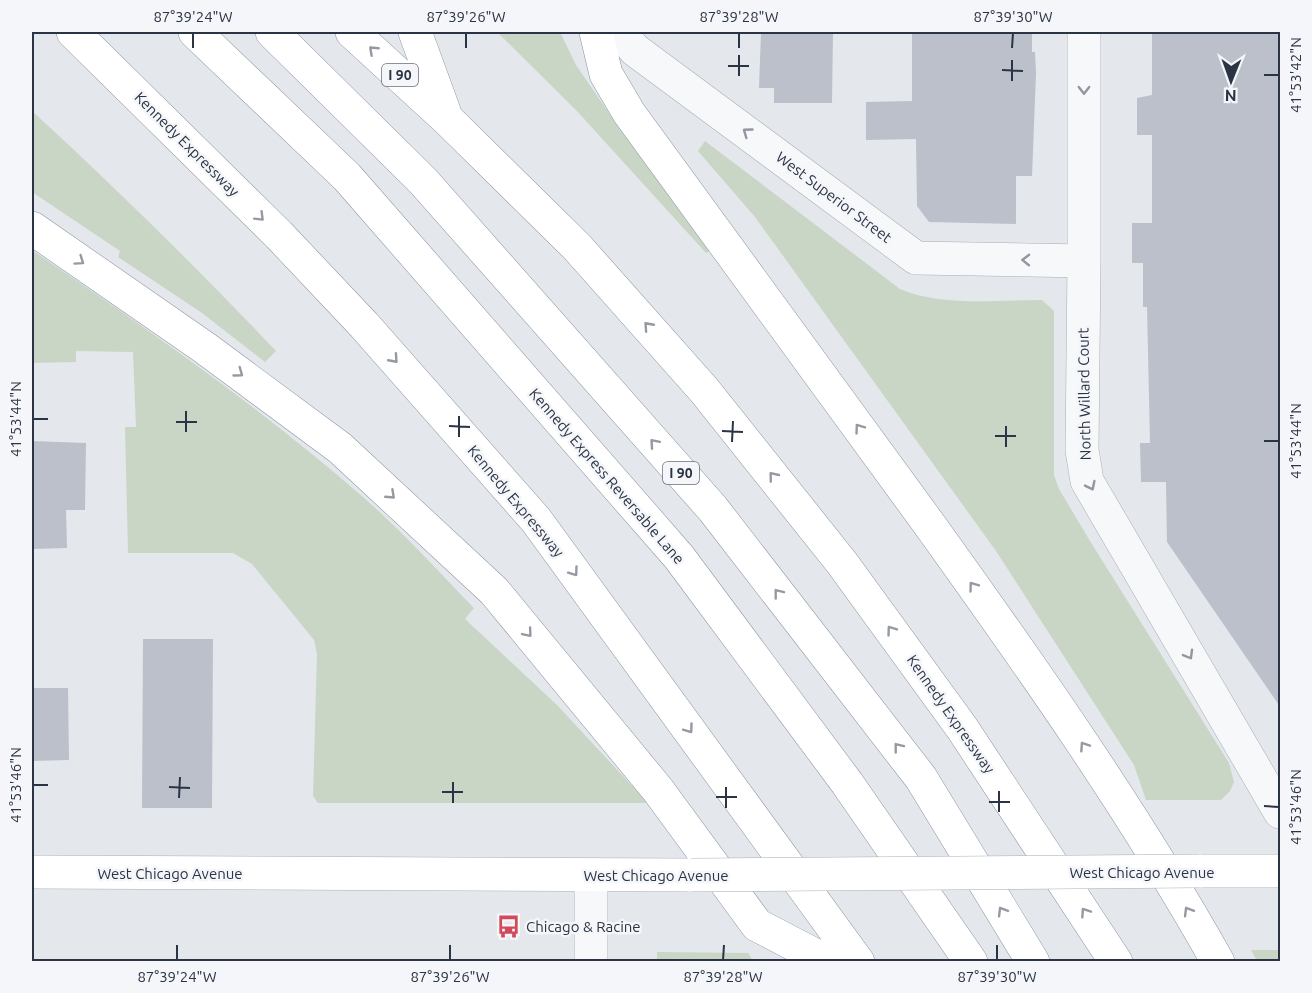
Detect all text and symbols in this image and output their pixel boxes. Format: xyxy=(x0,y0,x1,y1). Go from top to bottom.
text: 87°39'24"W xyxy=(153,8,233,25)
text: 87°39'26"W xyxy=(426,8,506,25)
text: 87°39'28"W xyxy=(699,8,779,25)
text: 87°39'30"W xyxy=(973,8,1053,25)
text: 41°53'42"N xyxy=(1287,37,1304,113)
one-way arrow xyxy=(369,47,380,58)
north arrow xyxy=(1201,51,1261,111)
road number: I 90 xyxy=(382,64,418,86)
one-way arrow xyxy=(1078,85,1090,94)
text: N xyxy=(1225,87,1237,105)
street label: Kennedy Expressway xyxy=(131,88,243,200)
one-way arrow xyxy=(742,129,753,140)
street label: West Superior Street xyxy=(773,148,895,246)
one-way arrow xyxy=(253,209,264,220)
one-way arrow xyxy=(73,254,84,265)
one-way arrow xyxy=(1021,254,1030,267)
one-way arrow xyxy=(644,322,655,333)
street label: North Willard Court xyxy=(1074,328,1094,460)
one-way arrow xyxy=(387,352,398,363)
one-way arrow xyxy=(233,366,244,377)
text: 41°53'44"N xyxy=(7,381,24,457)
street label: Kennedy Express Reversable Lane xyxy=(526,385,688,567)
text: 41°53'44"N xyxy=(1287,403,1304,479)
one-way arrow xyxy=(855,423,866,434)
one-way arrow xyxy=(650,439,661,449)
street label: Kennedy Expressway xyxy=(464,442,568,560)
road number: I 90 xyxy=(663,462,699,484)
one-way arrow xyxy=(769,471,780,482)
one-way arrow xyxy=(1084,480,1096,491)
one-way arrow xyxy=(384,488,395,499)
one-way arrow xyxy=(567,565,578,576)
one-way arrow xyxy=(969,582,980,593)
one-way arrow xyxy=(775,589,786,600)
one-way arrow xyxy=(521,626,532,637)
one-way arrow xyxy=(887,626,898,637)
one-way arrow xyxy=(1181,649,1193,659)
street label: Kennedy Expressway xyxy=(904,652,998,776)
one-way arrow xyxy=(682,723,693,734)
one-way arrow xyxy=(1080,742,1092,752)
one-way arrow xyxy=(894,743,905,754)
text: 41°53'46"N xyxy=(7,747,24,823)
text: 41°53'46"N xyxy=(1287,769,1304,845)
street label: West Chicago Avenue xyxy=(1069,864,1215,881)
street label: West Chicago Avenue xyxy=(97,865,243,882)
street label: West Chicago Avenue xyxy=(583,867,729,884)
one-way arrow xyxy=(998,907,1010,917)
one-way arrow xyxy=(1184,907,1196,917)
one-way arrow xyxy=(1081,908,1092,919)
bus stop icon: Chicago & Racine xyxy=(495,913,521,939)
place label: Chicago & Racine xyxy=(526,918,641,935)
text: 87°39'24"W xyxy=(137,968,217,985)
text: 87°39'26"W xyxy=(410,968,490,985)
text: 87°39'28"W xyxy=(683,968,763,985)
text: 87°39'30"W xyxy=(957,968,1037,985)

